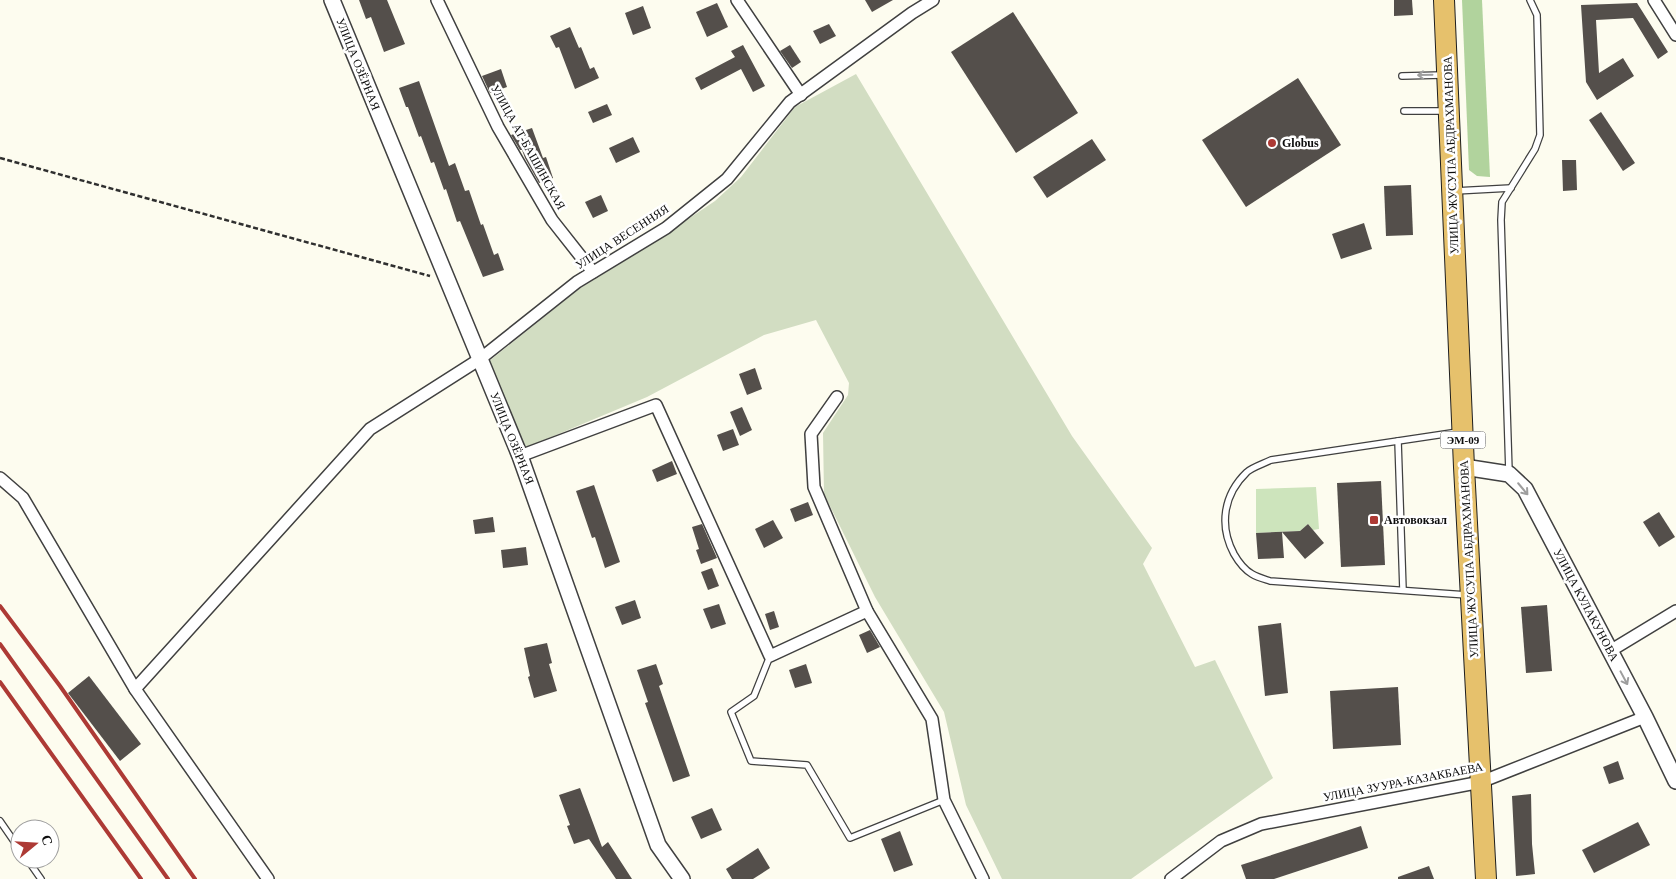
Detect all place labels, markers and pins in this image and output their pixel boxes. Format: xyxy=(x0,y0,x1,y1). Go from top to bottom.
place label: Globus xyxy=(1282,136,1319,150)
marker: Globus xyxy=(1266,137,1278,149)
place label: Автовокзал xyxy=(1384,513,1447,527)
marker: Автовокзал xyxy=(1368,514,1380,526)

